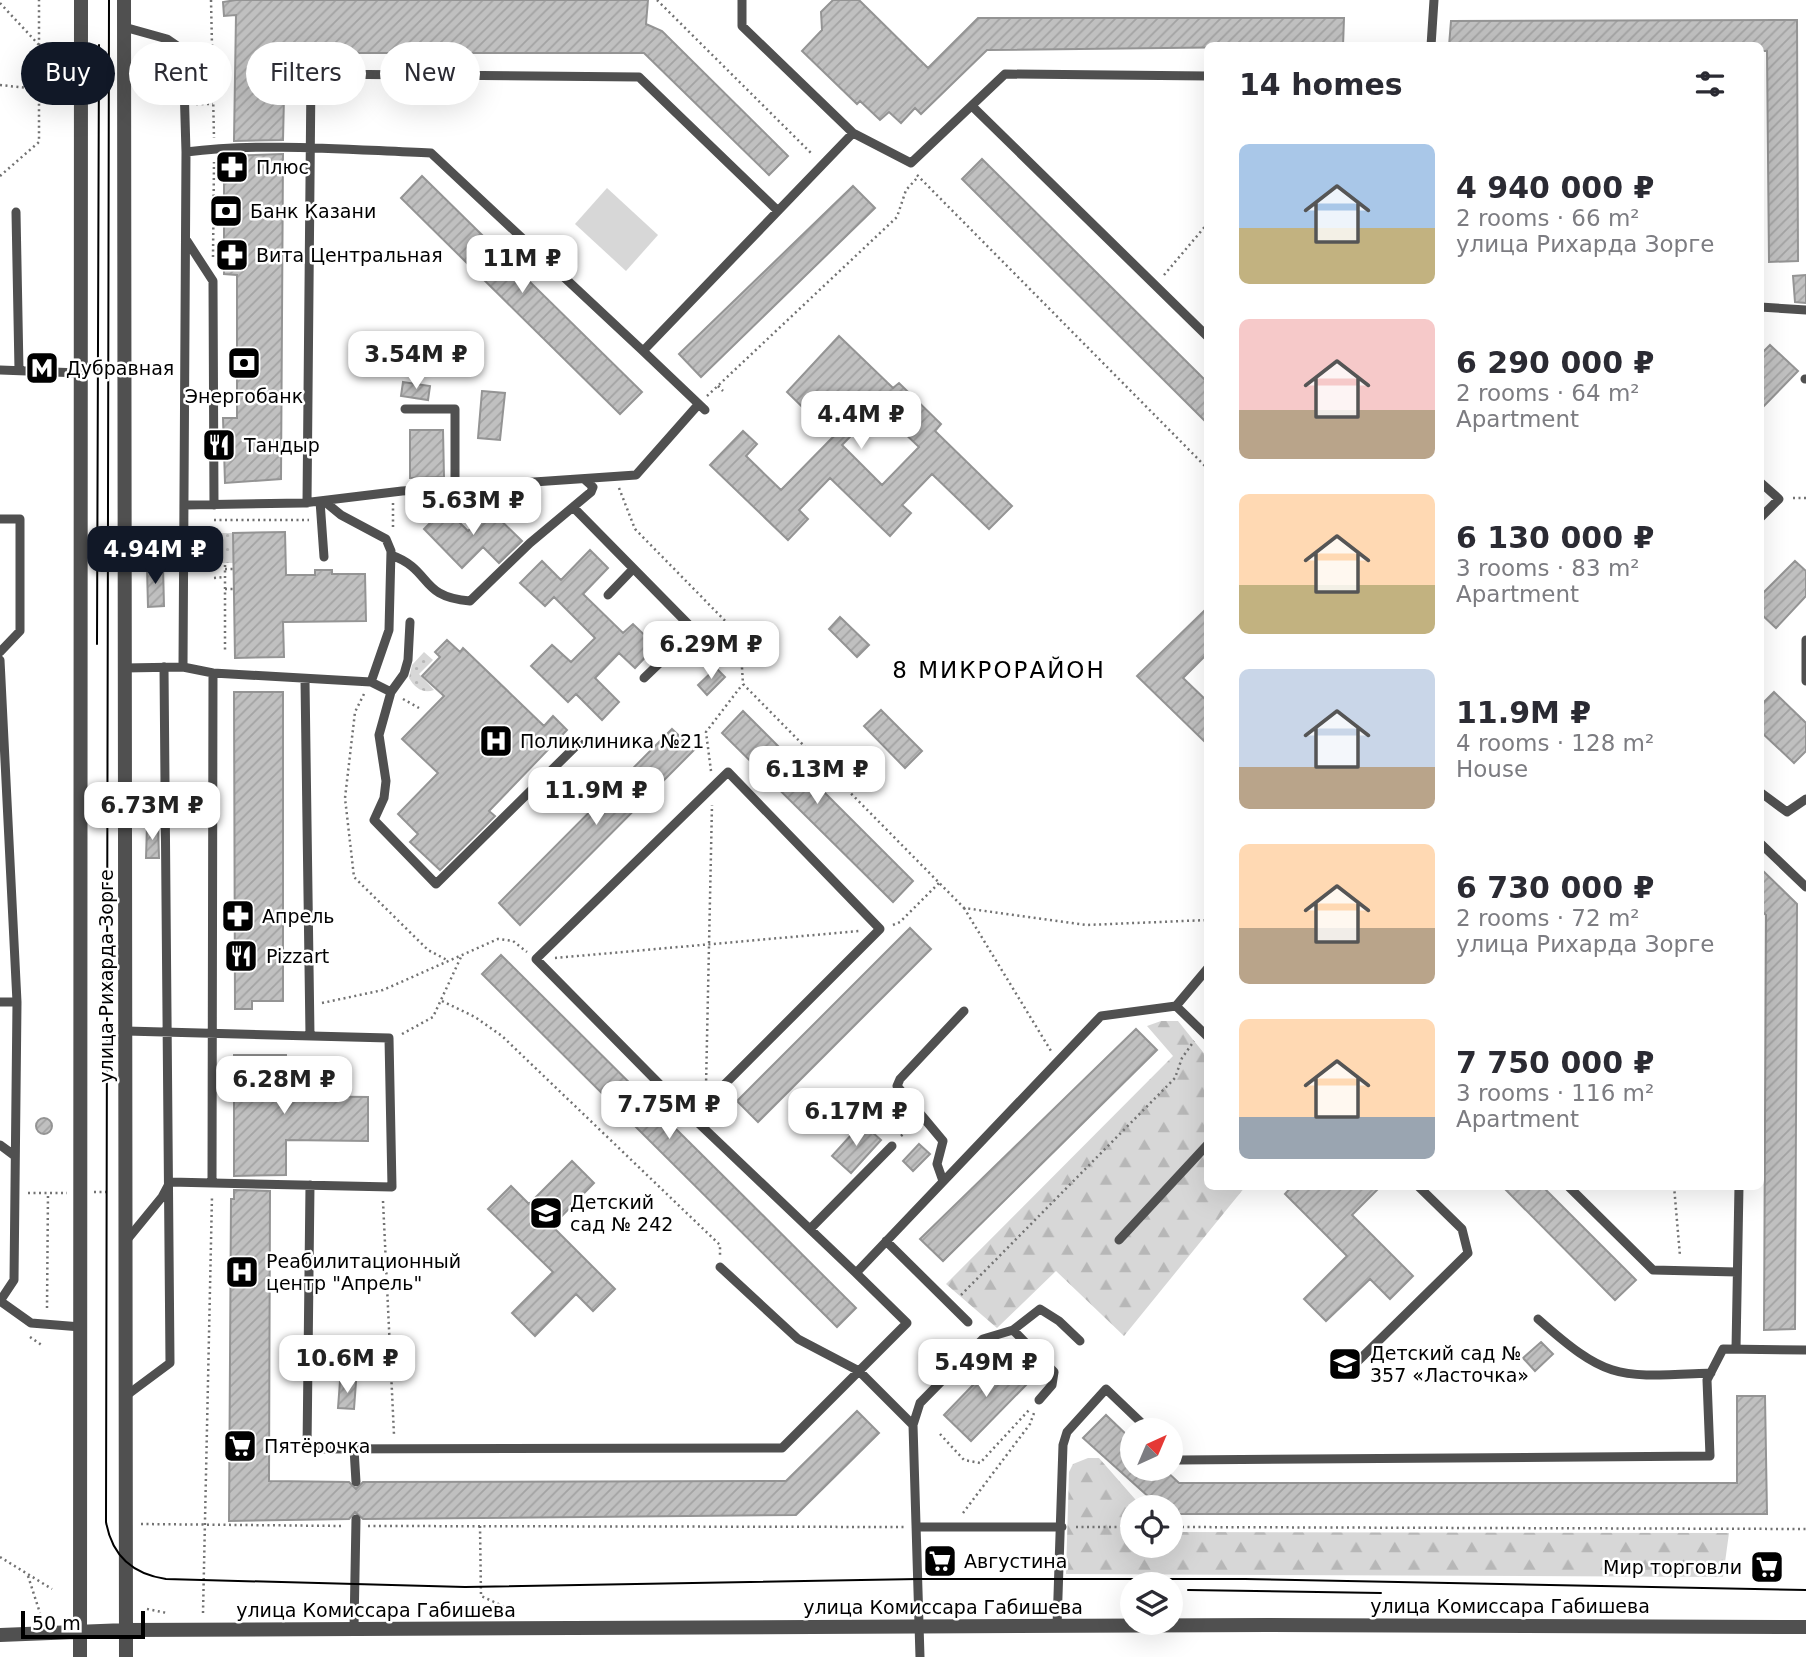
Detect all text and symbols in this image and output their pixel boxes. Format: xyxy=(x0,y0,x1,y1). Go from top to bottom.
chip: Buy xyxy=(21,42,115,105)
chip: Rent xyxy=(129,42,232,105)
chip: Filters xyxy=(246,42,366,105)
chip: New xyxy=(380,42,480,105)
icon: filters xyxy=(1691,65,1729,103)
text: 14 homes xyxy=(1239,67,1403,102)
pharmacy icon: Плюс xyxy=(213,148,251,186)
place label: Плюс xyxy=(256,156,309,178)
text: 4 940 000 ₽ xyxy=(1456,170,1654,205)
icon: home xyxy=(1295,172,1379,256)
bank icon: Банк Казани xyxy=(207,192,245,230)
place label: Банк Казани xyxy=(250,200,376,222)
text: 2 rooms · 66 m² xyxy=(1456,205,1640,231)
text: улица Рихарда Зорге xyxy=(1456,231,1714,257)
pharmacy icon: Вита Центральная xyxy=(213,236,251,274)
pin: 11M ₽ xyxy=(473,236,571,295)
place label: Вита Центральная xyxy=(256,244,443,266)
text: 11M ₽ xyxy=(483,245,561,271)
pin: 3.54M ₽ xyxy=(351,332,481,391)
text: 3.54M ₽ xyxy=(364,341,468,367)
bank icon: Энергобанк xyxy=(225,344,263,382)
text: 6 290 000 ₽ xyxy=(1456,345,1654,380)
icon: home xyxy=(1295,347,1379,431)
metro station icon: Дубравная xyxy=(23,349,61,387)
place label: Дубравная xyxy=(66,357,174,379)
text: 2 rooms · 64 m² xyxy=(1456,380,1640,406)
place label: Энергобанк xyxy=(185,385,303,407)
pin: 4.4M ₽ xyxy=(804,392,918,451)
text: 4.4M ₽ xyxy=(817,401,905,427)
text: Apartment xyxy=(1456,406,1579,432)
restaurant icon: Тандыр xyxy=(200,426,238,464)
place label: Тандыр xyxy=(243,434,320,456)
pin: 5.63M ₽ xyxy=(408,477,538,537)
text: 5.63M ₽ xyxy=(421,487,525,513)
text: 6 130 000 ₽ xyxy=(1456,520,1654,555)
icon: home xyxy=(1295,522,1379,606)
pin: 4.94M ₽ xyxy=(90,526,220,586)
text: 4.94M ₽ xyxy=(103,536,207,562)
text: 3 rooms · 83 m² xyxy=(1456,555,1640,581)
text: Apartment xyxy=(1456,581,1579,607)
pin: 6.29M ₽ xyxy=(646,622,776,681)
text: 6.29M ₽ xyxy=(659,631,763,657)
district label: 8 МИКРОРАЙОН xyxy=(892,656,1106,683)
text: 11.9M ₽ xyxy=(1456,695,1591,730)
icon: home xyxy=(1295,697,1379,781)
hospital icon: Поликлиника №21 xyxy=(477,722,515,760)
place label: Поликлиника №21 xyxy=(520,730,704,752)
text: 4 rooms · 128 m² xyxy=(1456,730,1654,756)
pin: 6.13M ₽ xyxy=(752,746,882,806)
text: 6.13M ₽ xyxy=(765,756,869,782)
text: House xyxy=(1456,756,1528,782)
pin: 11.9M ₽ xyxy=(531,768,661,827)
text: 11.9M ₽ xyxy=(544,777,648,803)
pin: 6.73M ₽ xyxy=(87,782,217,842)
text: 6.73M ₽ xyxy=(100,792,204,818)
street label: улица Рихарда Зорге xyxy=(95,869,117,1083)
text: 6 730 000 ₽ xyxy=(1456,870,1654,905)
icon: home xyxy=(1295,872,1379,956)
pharmacy icon: Апрель xyxy=(219,897,257,935)
place label: Апрель xyxy=(262,905,335,927)
text: 2 rooms · 72 m² xyxy=(1456,905,1640,931)
text: улица Рихарда Зорге xyxy=(1456,931,1714,957)
restaurant icon: Pizzart xyxy=(222,937,260,975)
place label: Pizzart xyxy=(266,945,329,967)
text: 7 750 000 ₽ xyxy=(1456,1045,1654,1080)
icon: home xyxy=(1295,1047,1379,1131)
pin: 6.28M ₽ xyxy=(219,1056,349,1116)
text: 6.28M ₽ xyxy=(232,1066,336,1092)
text: 3 rooms · 116 m² xyxy=(1456,1080,1654,1106)
pin: 7.75M ₽ xyxy=(604,1082,734,1141)
pin: 6.17M ₽ xyxy=(791,1088,921,1148)
text: 7.75M ₽ xyxy=(617,1091,721,1117)
text: 6.17M ₽ xyxy=(804,1098,908,1124)
text: Apartment xyxy=(1456,1106,1579,1132)
place label: Детский сад № 242 xyxy=(570,1191,673,1235)
school or university icon: Детский сад № 242 xyxy=(527,1194,565,1232)
place label: Реабилитационный центр "Апрель" xyxy=(266,1250,461,1294)
hospital icon: Реабилитационный центр "Апрель" xyxy=(223,1253,261,1291)
pin: 10.6M ₽ xyxy=(282,1336,412,1395)
pin: 5.49M ₽ xyxy=(921,1340,1051,1399)
place label: Детский сад № 357 «Ласточка» xyxy=(1370,1342,1529,1386)
text: 10.6M ₽ xyxy=(295,1345,399,1371)
school or university icon: Детский сад № 357 «Ласточка» xyxy=(1326,1345,1364,1383)
text: 5.49M ₽ xyxy=(934,1349,1038,1375)
north arrow xyxy=(1120,1418,1183,1480)
map controls xyxy=(1120,1418,1183,1635)
supermarket icon: Пятёрочка xyxy=(221,1427,259,1465)
place label: Пятёрочка xyxy=(264,1435,371,1457)
button: locate xyxy=(1120,1495,1183,1558)
supermarket icon: Августина xyxy=(921,1542,959,1580)
supermarket icon: Мир торговли xyxy=(1748,1548,1786,1586)
place label: Августина xyxy=(964,1550,1067,1572)
place label: Мир торговли xyxy=(1603,1556,1742,1578)
button: layers xyxy=(1120,1572,1183,1635)
street label: улица Комиссара Габишева xyxy=(1370,1595,1650,1617)
street label: улица Комиссара Габишева xyxy=(803,1596,1083,1618)
street label: улица Комиссара Габишева xyxy=(236,1599,516,1621)
scale bar xyxy=(21,1608,145,1640)
text: 50 m xyxy=(32,1612,81,1634)

